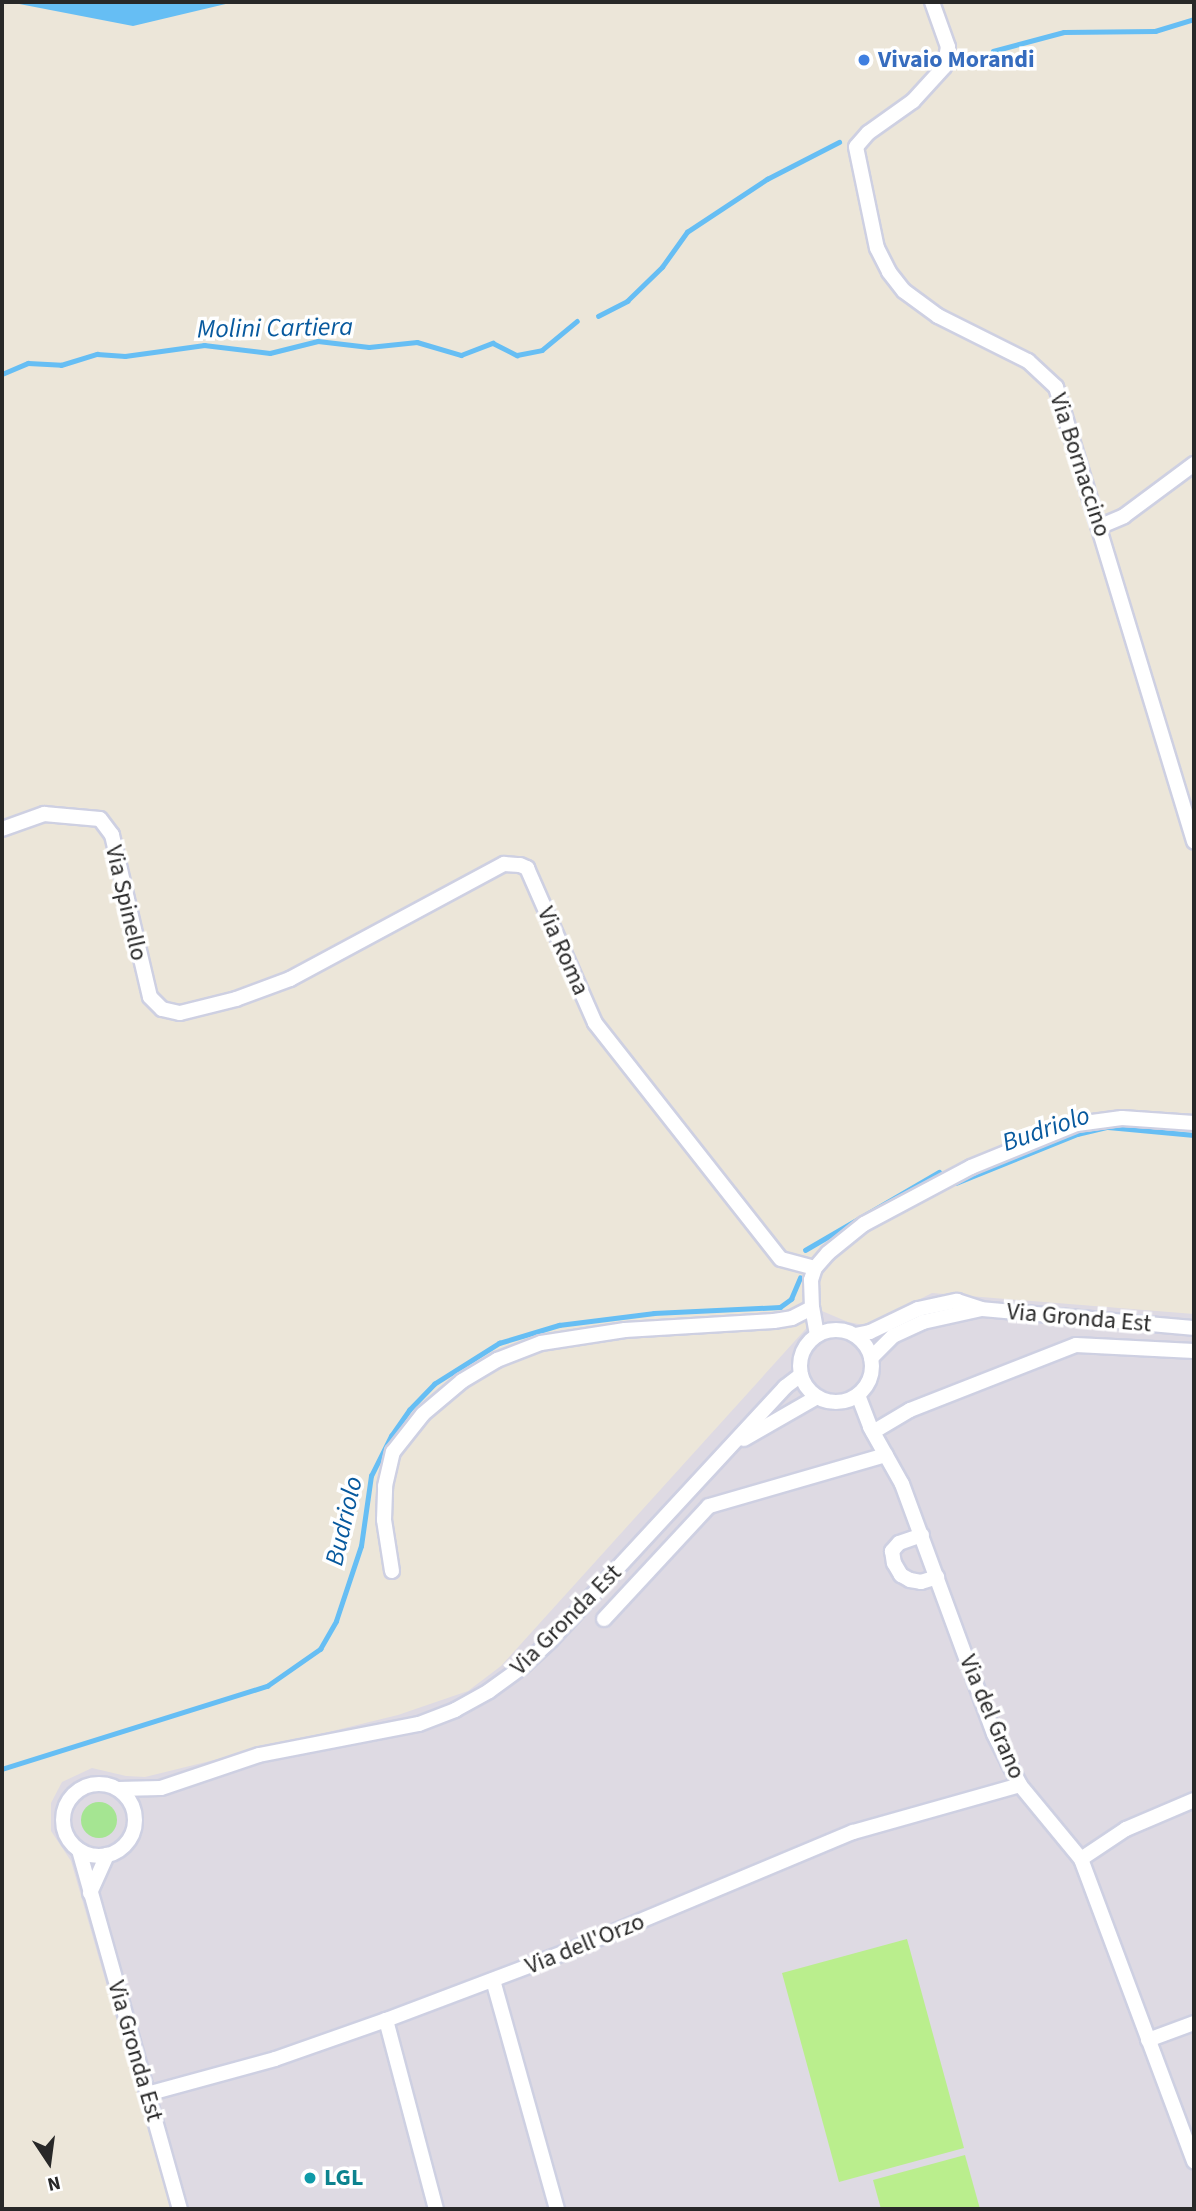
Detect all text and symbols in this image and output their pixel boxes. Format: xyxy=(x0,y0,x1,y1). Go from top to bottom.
place label: Vivaio Morandi xyxy=(878,46,1035,74)
marker: Vivaio Morandi xyxy=(856,52,872,68)
water label: Molini Cartiera xyxy=(197,311,353,345)
street label: Via Bornaccino xyxy=(1043,390,1117,540)
street label: Via Spinello xyxy=(99,843,153,963)
street label: Via Roma xyxy=(531,902,595,1000)
water label: Budriolo xyxy=(998,1100,1094,1158)
street label: Via Gronda Est xyxy=(1006,1297,1152,1339)
water label: Budriolo xyxy=(319,1473,369,1569)
street label: Via Gronda Est xyxy=(505,1559,627,1681)
street label: Via del Grano xyxy=(953,1651,1031,1783)
street label: Via dell'Orzo xyxy=(521,1907,649,1981)
street label: Via Gronda Est xyxy=(101,1977,169,2125)
north arrow xyxy=(14,2127,84,2197)
place label: LGL xyxy=(324,2164,363,2192)
text: N xyxy=(45,2168,63,2198)
marker: LGL xyxy=(302,2170,318,2186)

